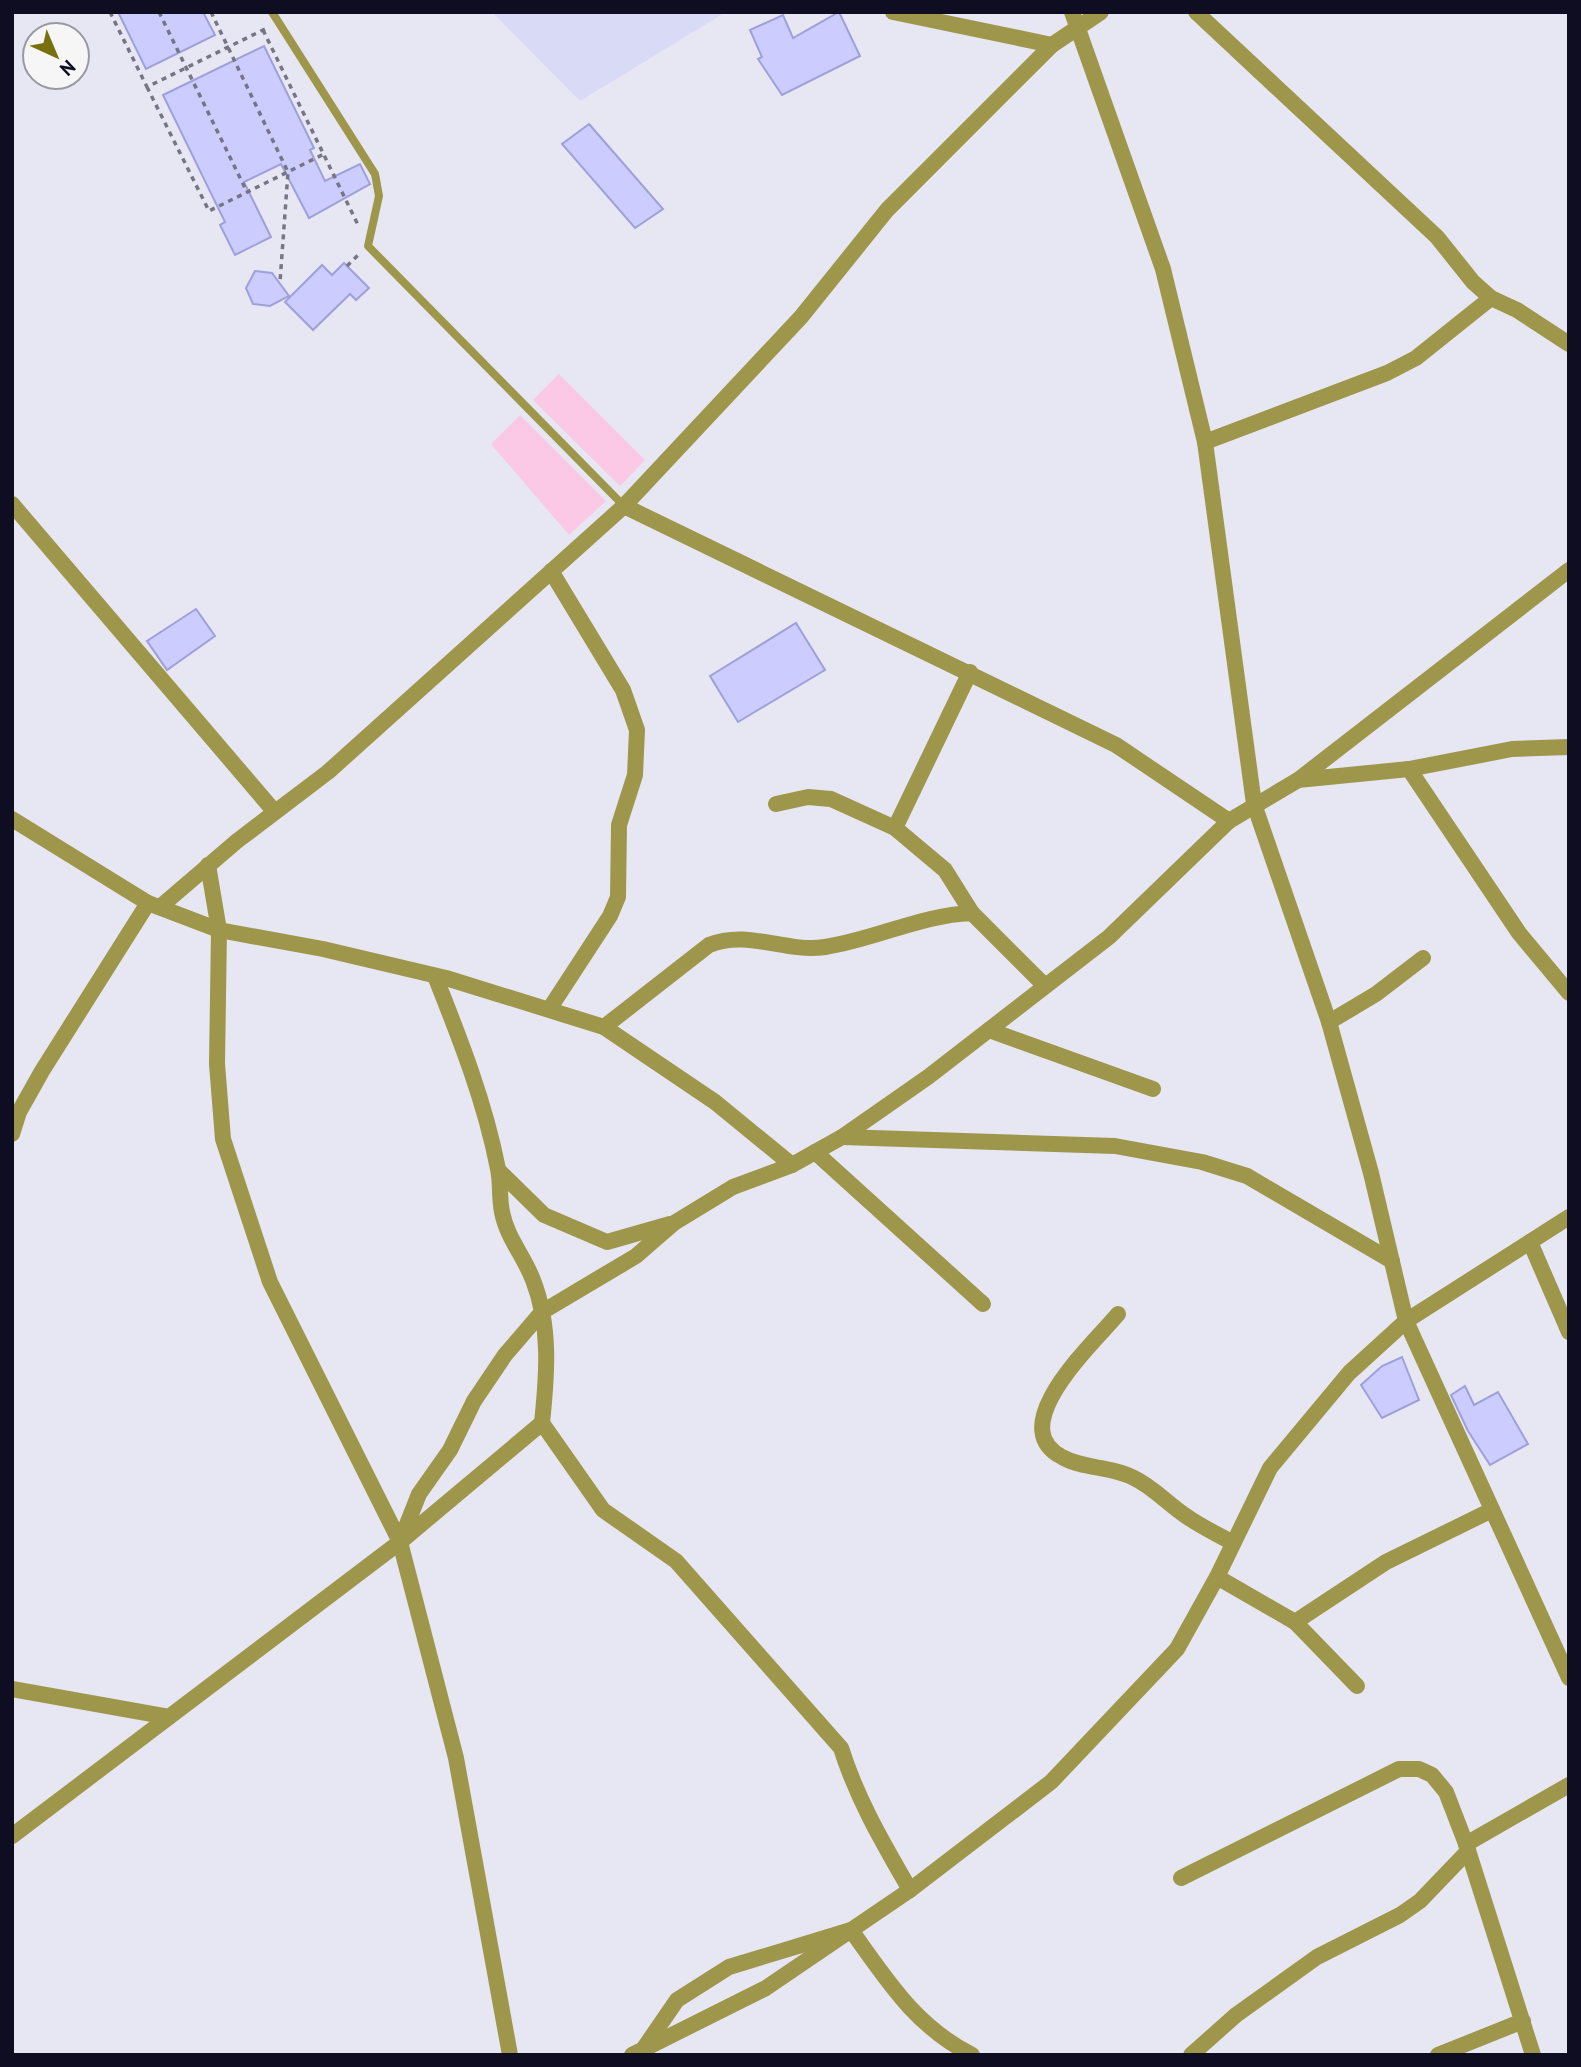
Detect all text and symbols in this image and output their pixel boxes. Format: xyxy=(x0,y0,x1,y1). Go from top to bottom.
north arrow xyxy=(21,21,91,91)
text: N xyxy=(55,55,81,81)

